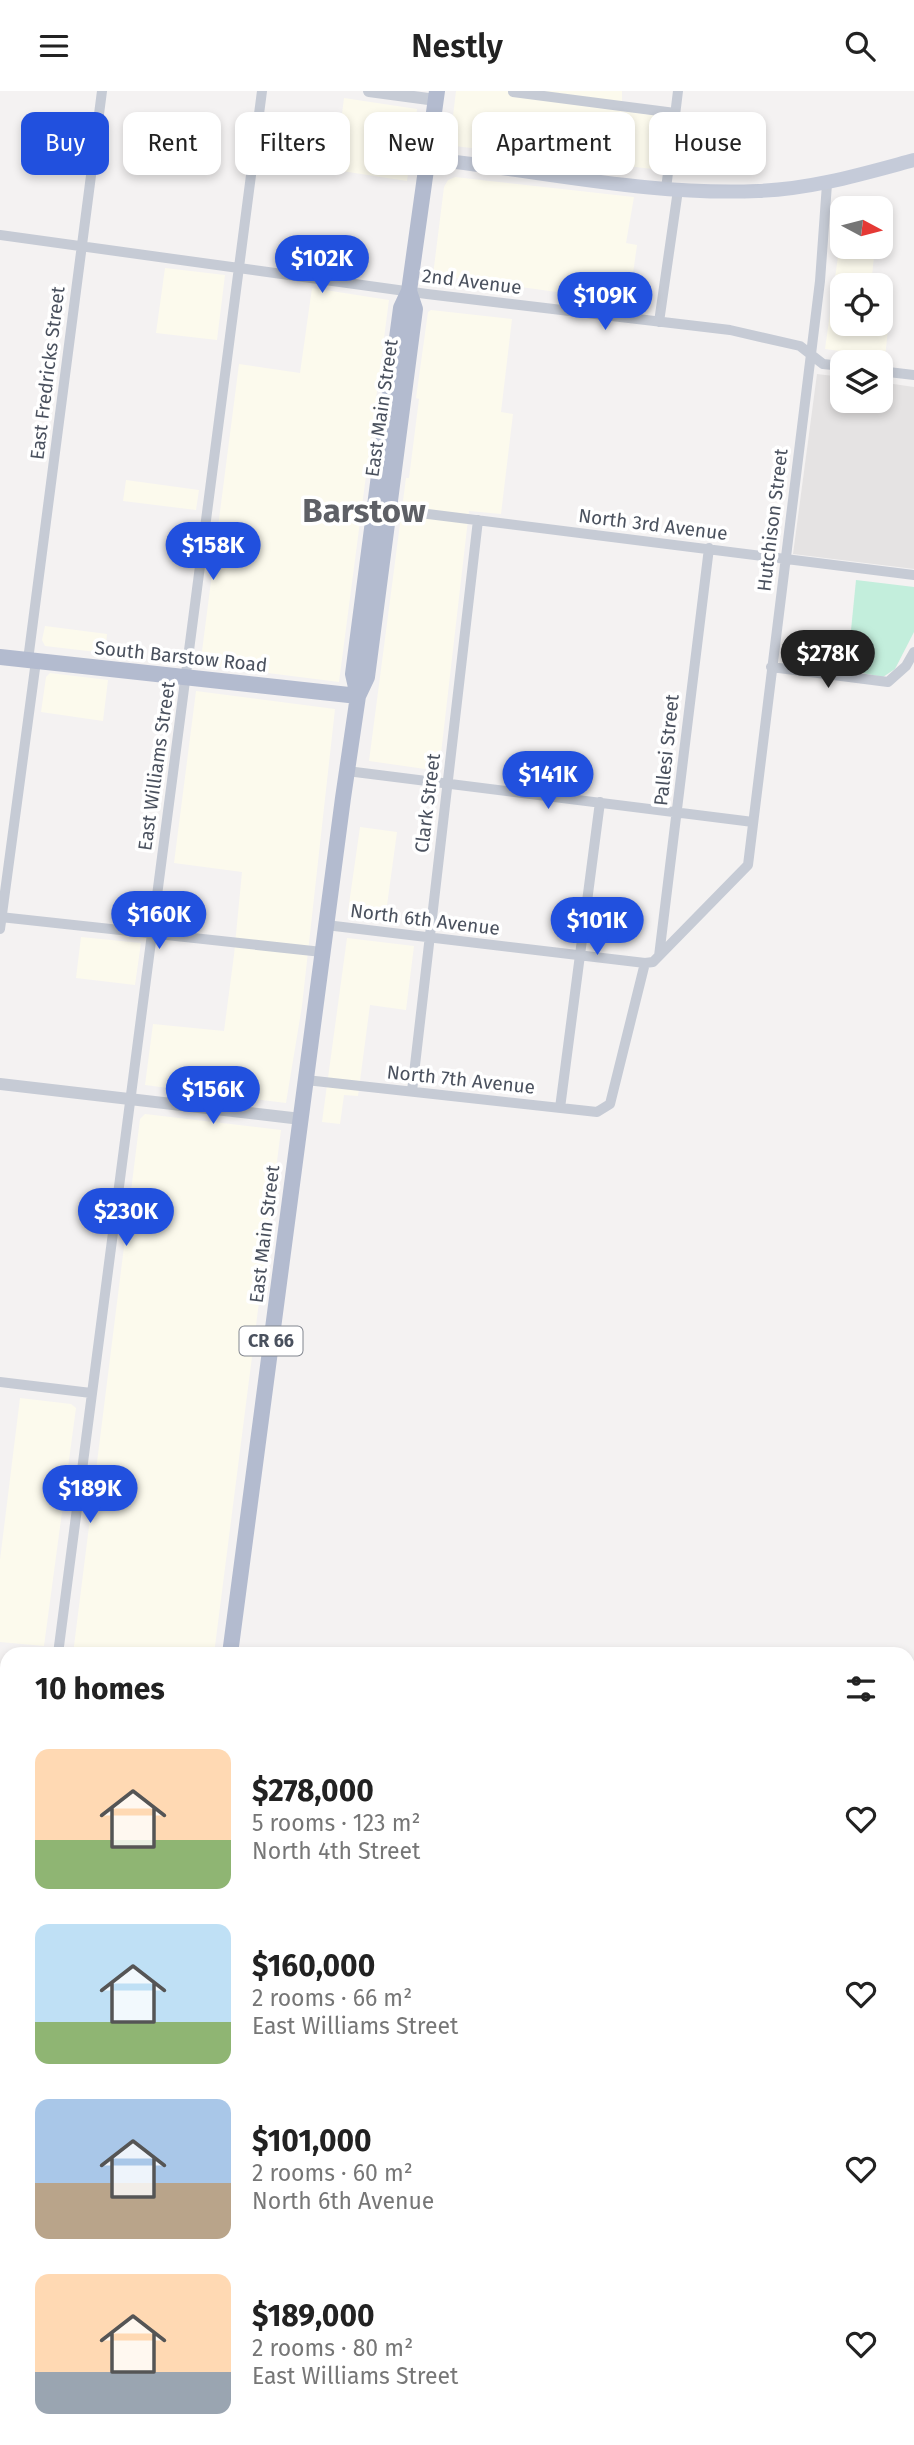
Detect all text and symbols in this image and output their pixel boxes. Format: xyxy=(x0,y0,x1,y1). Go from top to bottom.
icon: menu xyxy=(35,27,73,65)
text: Nestly xyxy=(411,27,503,65)
icon: search xyxy=(841,27,879,65)
chip: Buy xyxy=(21,112,109,175)
chip: Rent xyxy=(123,112,221,175)
chip: Filters xyxy=(235,112,350,175)
chip: New xyxy=(364,112,458,175)
chip: Apartment xyxy=(472,112,635,175)
chip: House xyxy=(649,112,766,175)
north arrow xyxy=(830,196,892,259)
map controls xyxy=(830,196,893,413)
pin: $102K xyxy=(273,235,371,295)
text: $102K xyxy=(291,244,353,272)
street label: 2nd Avenue xyxy=(421,264,523,299)
pin: $109K xyxy=(556,273,654,332)
button: locate xyxy=(830,273,893,336)
text: $109K xyxy=(573,281,637,309)
street label: East Fredricks Street xyxy=(25,285,70,461)
street label: East Main Street xyxy=(360,337,403,479)
button: layers xyxy=(830,350,893,413)
street label: Hutchison Street xyxy=(752,447,793,593)
district label: Barstow xyxy=(302,491,426,531)
street label: North 3rd Avenue xyxy=(577,504,729,545)
pin: $158K xyxy=(164,523,262,582)
text: $158K xyxy=(182,531,244,559)
pin: $278K xyxy=(779,631,877,690)
street label: South Barstow Road xyxy=(93,636,268,677)
text: $278K xyxy=(797,639,859,667)
street label: East Williams Street xyxy=(133,680,180,852)
street label: Pallesi Street xyxy=(649,693,684,807)
pin: $141K xyxy=(499,751,597,811)
street label: Clark Street xyxy=(410,752,445,854)
text: $141K xyxy=(518,760,578,788)
pin: $160K xyxy=(110,891,208,951)
pin: $101K xyxy=(548,897,646,957)
street label: North 6th Avenue xyxy=(349,899,501,940)
text: $160K xyxy=(127,900,191,928)
text: $101K xyxy=(567,906,627,934)
street label: North 7th Avenue xyxy=(386,1060,536,1099)
pin: $156K xyxy=(164,1067,262,1126)
text: $156K xyxy=(182,1075,244,1103)
street label: East Main Street xyxy=(245,1164,284,1304)
pin: $230K xyxy=(77,1189,175,1248)
text: $230K xyxy=(94,1197,158,1225)
road number: CR 66 xyxy=(240,1327,302,1356)
pin: $189K xyxy=(41,1465,139,1525)
text: $189K xyxy=(59,1474,121,1502)
icon: filters xyxy=(842,1670,880,1708)
text: 10 homes xyxy=(35,1671,165,1707)
text: $278,000 xyxy=(252,1773,374,1809)
icon: home xyxy=(91,1777,175,1861)
icon: heart xyxy=(842,1800,880,1838)
text: 5 rooms · 123 m² xyxy=(252,1809,420,1837)
text: North 4th Street xyxy=(252,1837,420,1865)
text: $160,000 xyxy=(252,1948,375,1984)
icon: home xyxy=(91,1952,175,2036)
icon: heart xyxy=(842,1975,880,2013)
text: 2 rooms · 66 m² xyxy=(252,1984,412,2012)
text: East Williams Street xyxy=(252,2012,458,2040)
text: $101,000 xyxy=(252,2123,372,2159)
icon: home xyxy=(91,2127,175,2211)
icon: heart xyxy=(842,2150,880,2188)
text: 2 rooms · 60 m² xyxy=(252,2159,413,2187)
text: North 6th Avenue xyxy=(252,2187,434,2215)
text: $189,000 xyxy=(252,2298,375,2334)
icon: home xyxy=(91,2302,175,2386)
icon: heart xyxy=(842,2325,880,2363)
text: 2 rooms · 80 m² xyxy=(252,2334,413,2362)
text: East Williams Street xyxy=(252,2362,458,2390)

